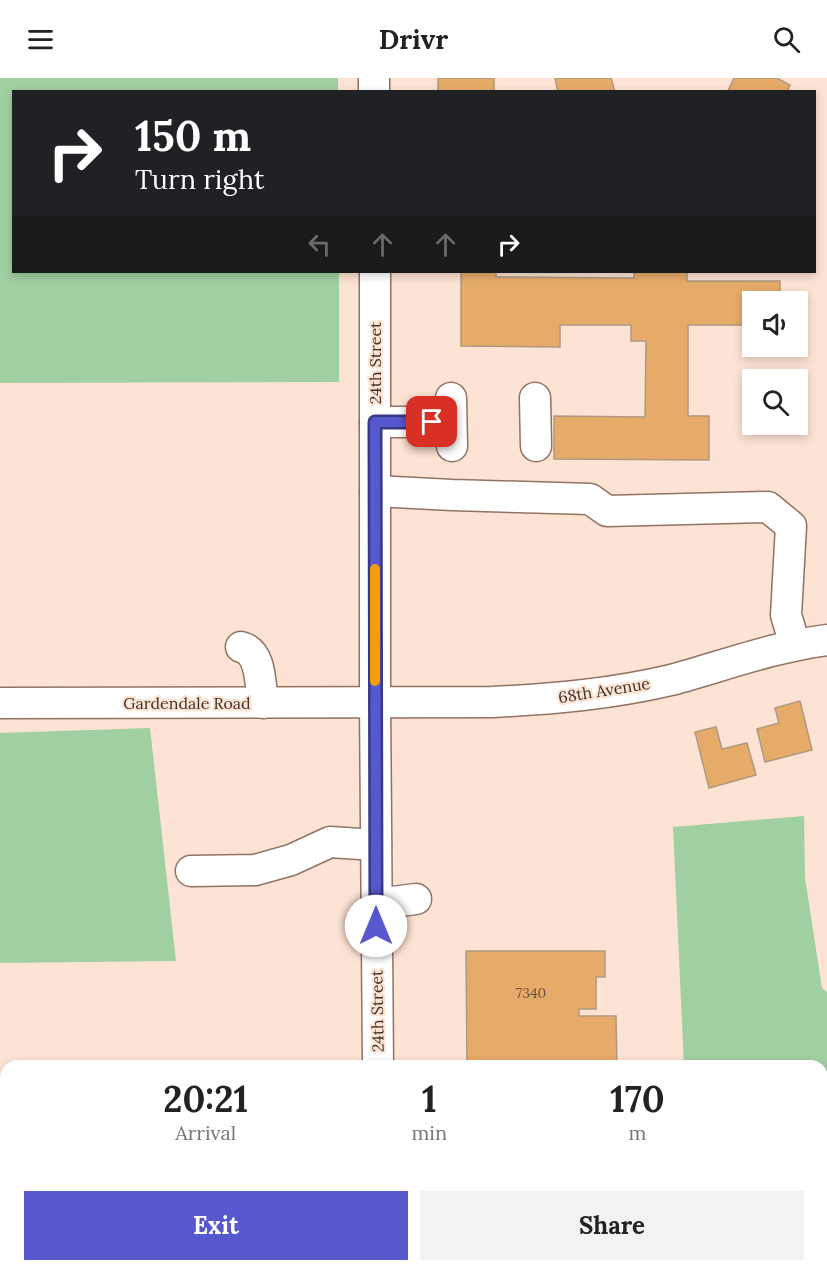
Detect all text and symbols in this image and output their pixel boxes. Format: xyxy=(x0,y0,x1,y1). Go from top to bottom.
text: Drivr xyxy=(379,22,448,56)
icon: menu xyxy=(24,23,57,56)
icon: search xyxy=(770,23,803,56)
text: 150 m xyxy=(135,109,251,163)
icon: right xyxy=(36,114,114,192)
text: Turn right xyxy=(135,162,264,196)
icon: left xyxy=(303,228,336,261)
icon: ahead xyxy=(366,228,399,261)
icon: ahead xyxy=(429,228,462,261)
icon: right xyxy=(492,228,525,261)
map controls xyxy=(742,291,808,435)
button: sound xyxy=(742,291,808,357)
street label: 24th Street xyxy=(365,321,385,404)
button: search xyxy=(742,369,808,435)
pin xyxy=(406,396,457,447)
icon: arrive xyxy=(415,405,448,438)
street label: 68th Avenue xyxy=(557,673,652,707)
street label: Gardendale Road xyxy=(123,693,251,713)
position arrow xyxy=(344,894,408,958)
street label: 24th Street xyxy=(366,969,388,1052)
house number: 7340 xyxy=(516,984,546,1002)
text: 20:21 xyxy=(163,1076,248,1122)
text: 1 xyxy=(422,1076,437,1122)
text: 170 xyxy=(610,1076,665,1122)
text: Arrival xyxy=(175,1120,236,1145)
text: min xyxy=(411,1120,447,1145)
text: m xyxy=(629,1120,646,1145)
button: Exit xyxy=(24,1191,408,1260)
button: Share xyxy=(420,1191,804,1260)

